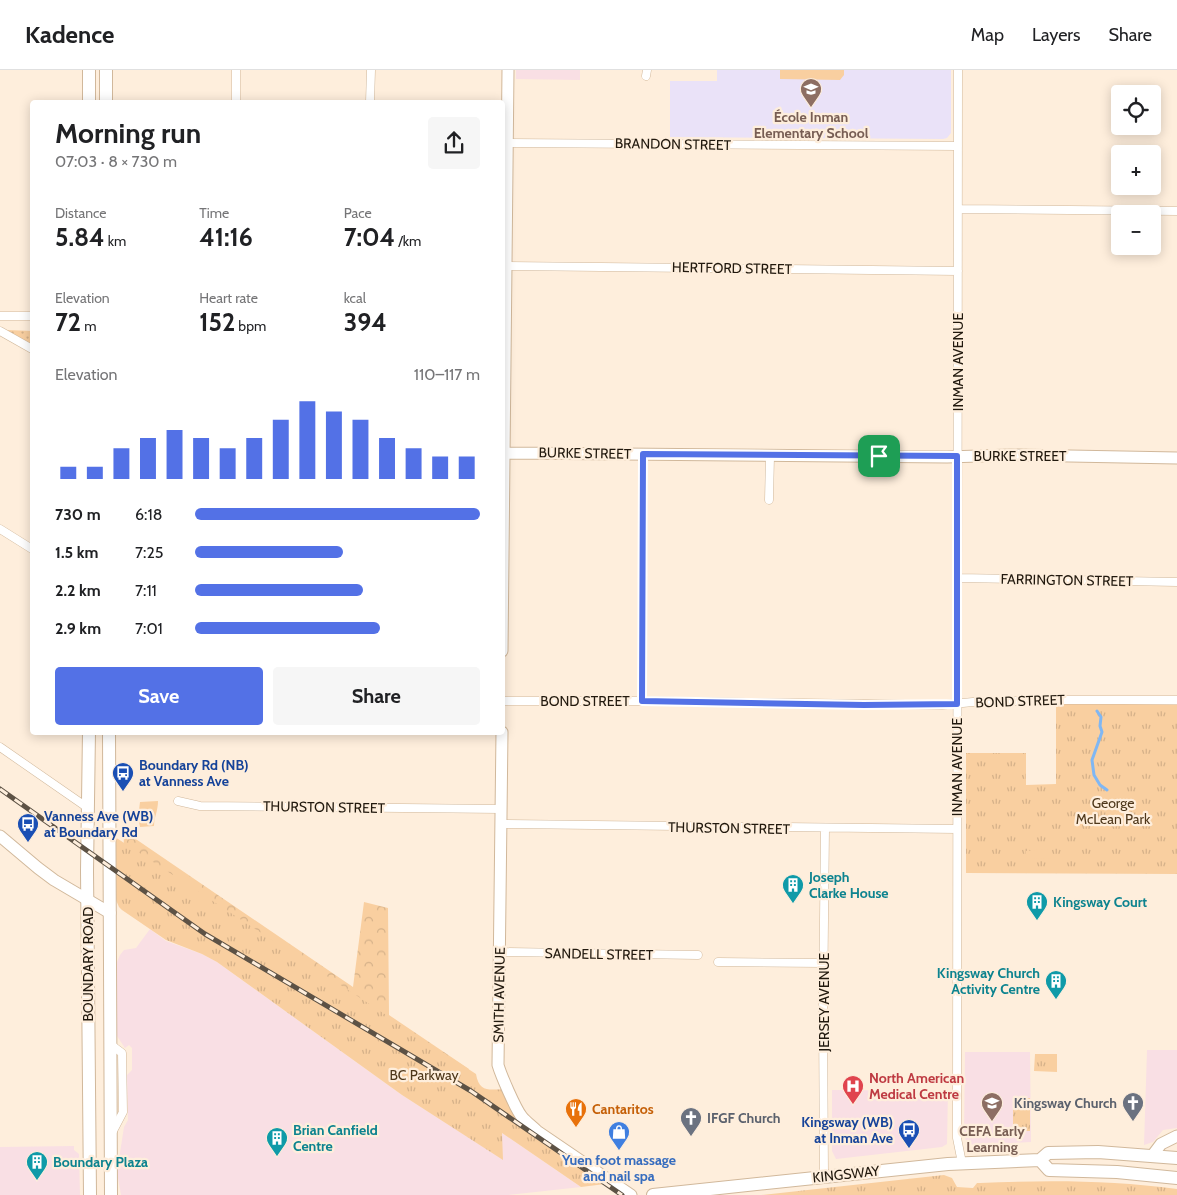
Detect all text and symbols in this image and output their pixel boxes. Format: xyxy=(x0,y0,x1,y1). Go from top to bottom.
text: Kadence xyxy=(25,20,114,49)
text: Map xyxy=(971,24,1004,46)
text: Layers xyxy=(1032,24,1081,46)
text: Share xyxy=(1109,24,1152,46)
school or university icon: École Inman Elementary School xyxy=(799,77,823,108)
map controls xyxy=(1111,85,1161,255)
button: locate xyxy=(1111,85,1161,135)
place label: École Inman Elementary School xyxy=(754,108,869,142)
text: Morning run xyxy=(55,116,201,150)
button: share xyxy=(428,117,480,169)
street label: BRANDON STREET xyxy=(615,134,732,154)
button: + xyxy=(1111,145,1161,195)
text: 07:03 · 8 × 730 m xyxy=(55,152,177,171)
text: Distance xyxy=(55,204,107,222)
text: Time xyxy=(199,204,229,222)
text: Pace xyxy=(344,204,372,222)
button: − xyxy=(1111,205,1161,255)
text: 5.84 xyxy=(55,222,105,252)
text: 41:16 xyxy=(199,222,253,252)
text: 7:04 xyxy=(344,222,395,252)
text: km xyxy=(105,232,126,250)
text: /km xyxy=(395,232,421,250)
street label: HERTFORD STREET xyxy=(672,258,793,278)
text: Elevation xyxy=(55,289,110,307)
text: Heart rate xyxy=(199,289,258,307)
text: kcal xyxy=(344,289,366,307)
text: 72 xyxy=(55,307,81,337)
text: 152 xyxy=(199,307,235,337)
text: 394 xyxy=(344,307,387,337)
street label: INMAN AVENUE xyxy=(949,313,967,411)
text: m xyxy=(81,317,96,335)
text: bpm xyxy=(235,317,266,335)
text: Elevation xyxy=(55,365,118,384)
text: 110–117 m xyxy=(414,365,480,384)
pin xyxy=(858,435,900,477)
icon: arrive xyxy=(865,442,893,470)
street label: BURKE STREET xyxy=(538,443,632,463)
street label: BURKE STREET xyxy=(974,447,1067,465)
text: 730 m xyxy=(55,505,101,524)
text: 6:18 xyxy=(135,505,162,524)
text: 1.5 km xyxy=(55,543,98,562)
text: 7:25 xyxy=(135,543,163,562)
street label: FARRINGTON STREET xyxy=(1000,570,1134,590)
text: 2.2 km xyxy=(55,581,101,600)
text: 7:11 xyxy=(135,581,157,600)
text: 2.9 km xyxy=(55,619,101,638)
text: 7:01 xyxy=(135,619,163,638)
button: Save xyxy=(55,667,263,725)
button: Share xyxy=(273,667,480,725)
street label: BOND STREET xyxy=(975,690,1066,712)
street label: BOND STREET xyxy=(540,692,630,710)
street label: INMAN AVENUE xyxy=(948,718,966,816)
place label: Boundary Rd (NB) at Vanness Ave xyxy=(139,756,249,790)
bus stop icon: Boundary Rd (NB) at Vanness Ave xyxy=(111,761,135,792)
park label: George McLean Park xyxy=(1076,794,1151,828)
street label: THURSTON STREET xyxy=(263,797,386,817)
place label: Vanness Ave (WB) at Boundary Rd xyxy=(44,807,153,841)
bus stop icon: Vanness Ave (WB) at Boundary Rd xyxy=(16,812,40,843)
street label: THURSTON STREET xyxy=(668,818,791,838)
place label: Joseph Clarke House xyxy=(808,868,889,902)
building icon: Joseph Clarke House xyxy=(781,873,805,904)
building icon: Kingsway Court xyxy=(1025,890,1049,921)
place label: Kingsway Court xyxy=(1053,893,1147,911)
street label: BOUNDARY ROAD xyxy=(79,906,97,1022)
street label: SANDELL STREET xyxy=(544,944,654,964)
street label: SMITH AVENUE xyxy=(489,947,509,1043)
street label: JERSEY AVENUE xyxy=(815,952,833,1052)
place label: Kingsway Church Activity Centre xyxy=(937,964,1040,998)
building icon: Kingsway Church Activity Centre xyxy=(1044,969,1068,1000)
park label: BC Parkway xyxy=(390,1066,458,1084)
place label: North American Medical Centre xyxy=(869,1069,964,1103)
hospital icon: North American Medical Centre xyxy=(841,1074,865,1105)
school or university icon: CEFA Early Learning xyxy=(980,1091,1004,1122)
church icon: Kingsway Church xyxy=(1121,1091,1145,1122)
place label: Kingsway Church xyxy=(1014,1094,1117,1112)
restaurant icon: Cantaritos xyxy=(564,1097,588,1128)
place label: Cantaritos xyxy=(592,1100,654,1118)
church icon: IFGF Church xyxy=(679,1106,703,1137)
place label: IFGF Church xyxy=(707,1109,781,1127)
place label: Kingsway (WB) at Inman Ave xyxy=(801,1113,893,1147)
bus stop icon: Kingsway (WB) at Inman Ave xyxy=(897,1118,921,1149)
shop icon: Yuen foot massage and nail spa xyxy=(607,1120,631,1151)
place label: Brian Canfield Centre xyxy=(293,1121,378,1155)
place label: CEFA Early Learning xyxy=(959,1122,1025,1156)
building icon: Brian Canfield Centre xyxy=(265,1126,289,1157)
building icon: Boundary Plaza xyxy=(25,1150,49,1181)
place label: Yuen foot massage and nail spa xyxy=(561,1151,676,1185)
place label: Boundary Plaza xyxy=(53,1153,148,1171)
street label: KINGSWAY xyxy=(812,1161,881,1186)

